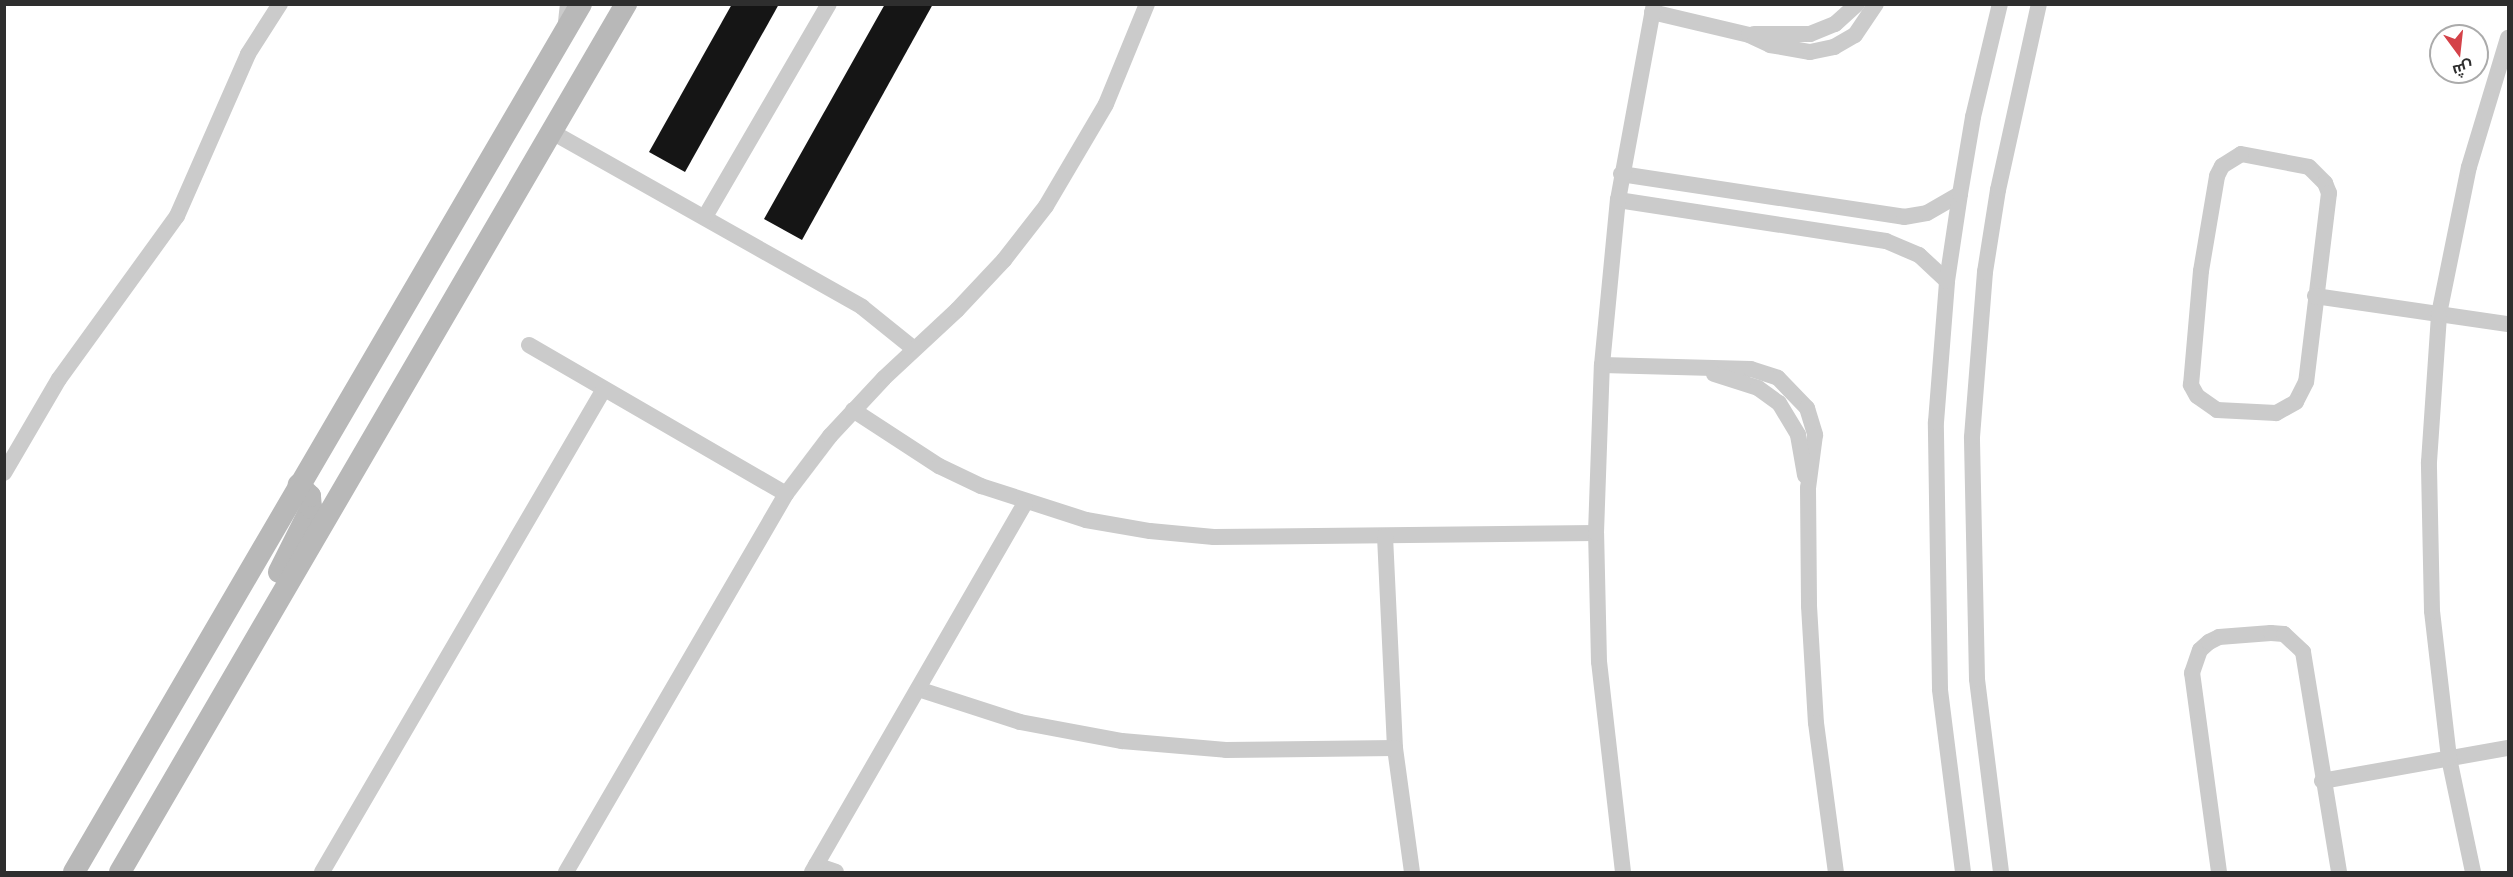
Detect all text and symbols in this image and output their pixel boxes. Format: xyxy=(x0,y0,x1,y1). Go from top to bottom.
north arrow xyxy=(2429,24,2489,84)
text: ش xyxy=(2451,57,2476,82)

